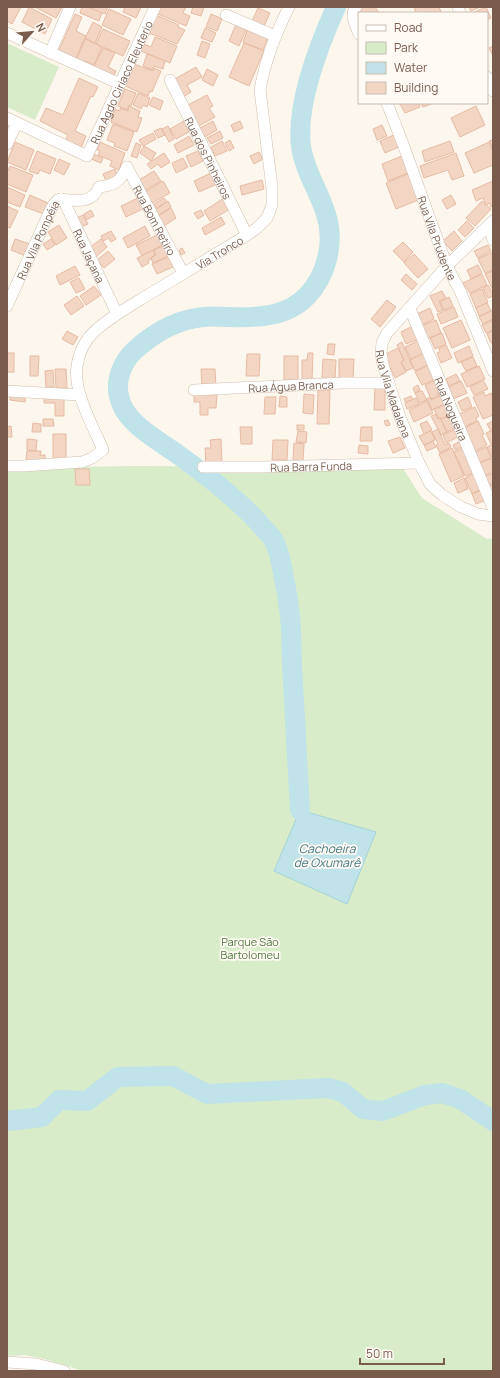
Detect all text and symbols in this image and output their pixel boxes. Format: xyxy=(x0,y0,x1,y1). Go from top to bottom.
north arrow xyxy=(12,12,52,52)
legend xyxy=(358,12,488,104)
street label: Rua Agdo Ciriaco Eleuterio xyxy=(86,17,156,146)
text: Road xyxy=(394,19,422,36)
text: N xyxy=(33,20,50,34)
text: Park xyxy=(394,39,419,56)
text: Water xyxy=(394,59,428,76)
text: Building xyxy=(394,79,438,96)
street label: Rua dos Pinheiros xyxy=(182,114,236,202)
street label: Rua Bom Retiro xyxy=(130,182,180,258)
street label: Rua Vila Prudente xyxy=(415,194,461,283)
street label: Rua Vila Pompéia xyxy=(13,197,62,282)
street label: Rua Jaçana xyxy=(71,226,109,285)
street label: Via Tronco xyxy=(193,232,246,272)
street label: Rua Vila Madalena xyxy=(373,349,415,439)
street label: Rua Nogueira xyxy=(432,374,472,443)
street label: Rua Água Branca xyxy=(248,376,334,395)
street label: Rua Barra Funda xyxy=(270,457,352,474)
water label: Cachoeira de Oxumarê xyxy=(294,840,361,871)
park label: Parque São Bartolomeu xyxy=(221,934,279,962)
scale bar xyxy=(360,1340,444,1366)
text: 50 m xyxy=(366,1345,393,1362)

